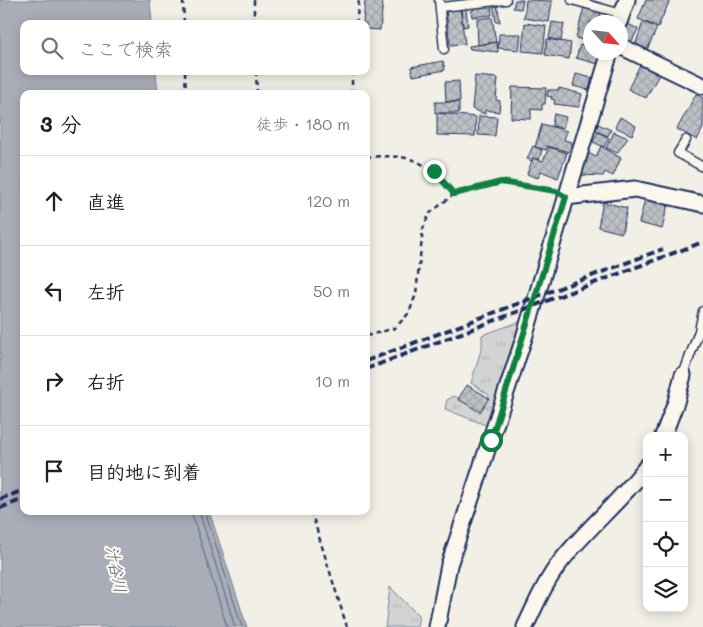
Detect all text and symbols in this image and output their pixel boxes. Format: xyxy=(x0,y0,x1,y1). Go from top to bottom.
north arrow xyxy=(583,15,628,60)
search box xyxy=(20,20,370,75)
icon: search xyxy=(38,34,66,62)
text: ここで検索 xyxy=(78,36,173,61)
text: 3 分 xyxy=(40,110,81,137)
text: 徒歩 · 180 m xyxy=(256,113,350,134)
route end xyxy=(423,160,446,183)
icon: ahead xyxy=(40,187,68,215)
text: 直進 xyxy=(87,189,125,214)
text: 120 m xyxy=(306,190,350,211)
icon: left xyxy=(40,277,68,305)
text: 左折 xyxy=(87,279,125,304)
text: 50 m xyxy=(313,280,350,301)
icon: right xyxy=(40,367,68,395)
text: 右折 xyxy=(87,369,125,394)
text: 10 m xyxy=(315,370,350,391)
route start xyxy=(480,429,503,452)
map controls xyxy=(643,432,688,612)
button: + xyxy=(643,432,688,477)
icon: arrive xyxy=(40,457,68,485)
text: 目的地に到着 xyxy=(87,459,201,484)
button: − xyxy=(643,477,688,522)
button: locate xyxy=(643,522,688,567)
water label: 汁谷川 xyxy=(102,543,132,595)
button: layers xyxy=(643,567,688,612)

